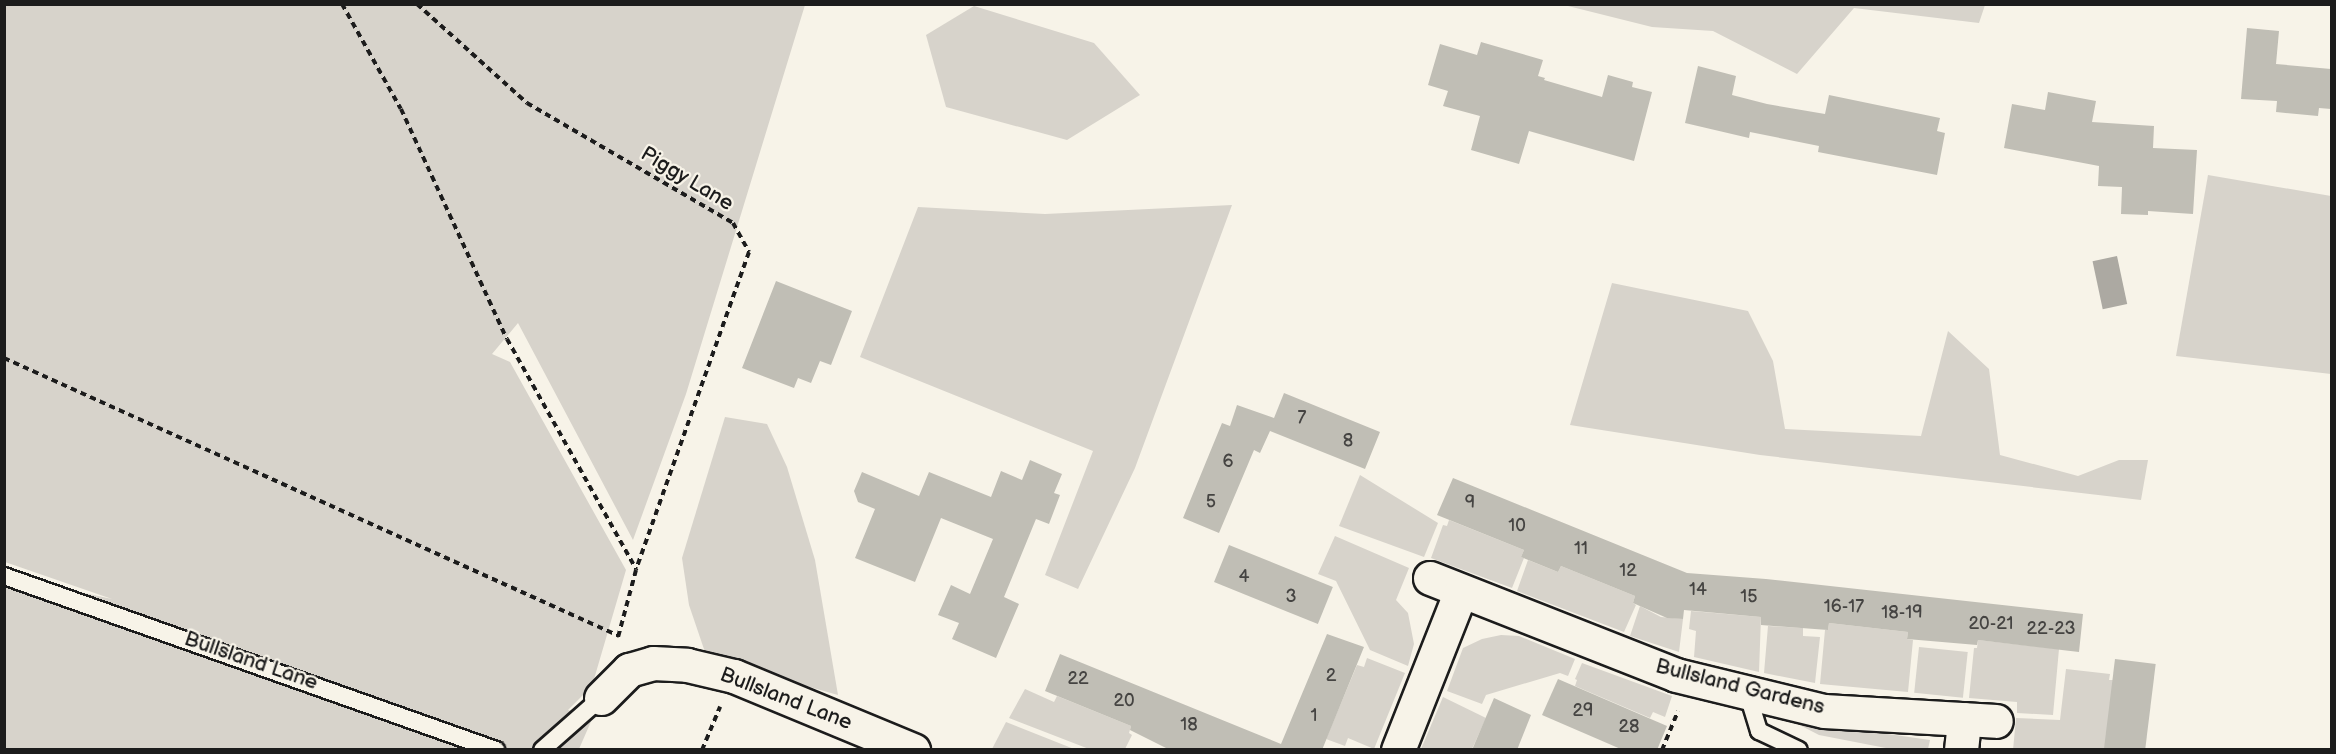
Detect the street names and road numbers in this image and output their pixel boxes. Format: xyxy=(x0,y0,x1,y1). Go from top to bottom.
street label: Piggy Lane xyxy=(635,141,739,217)
street label: Bullsland Lane xyxy=(181,626,321,696)
street label: Bullsland Gardens xyxy=(1653,654,1827,720)
street label: Bullsland Lane xyxy=(716,662,856,736)

